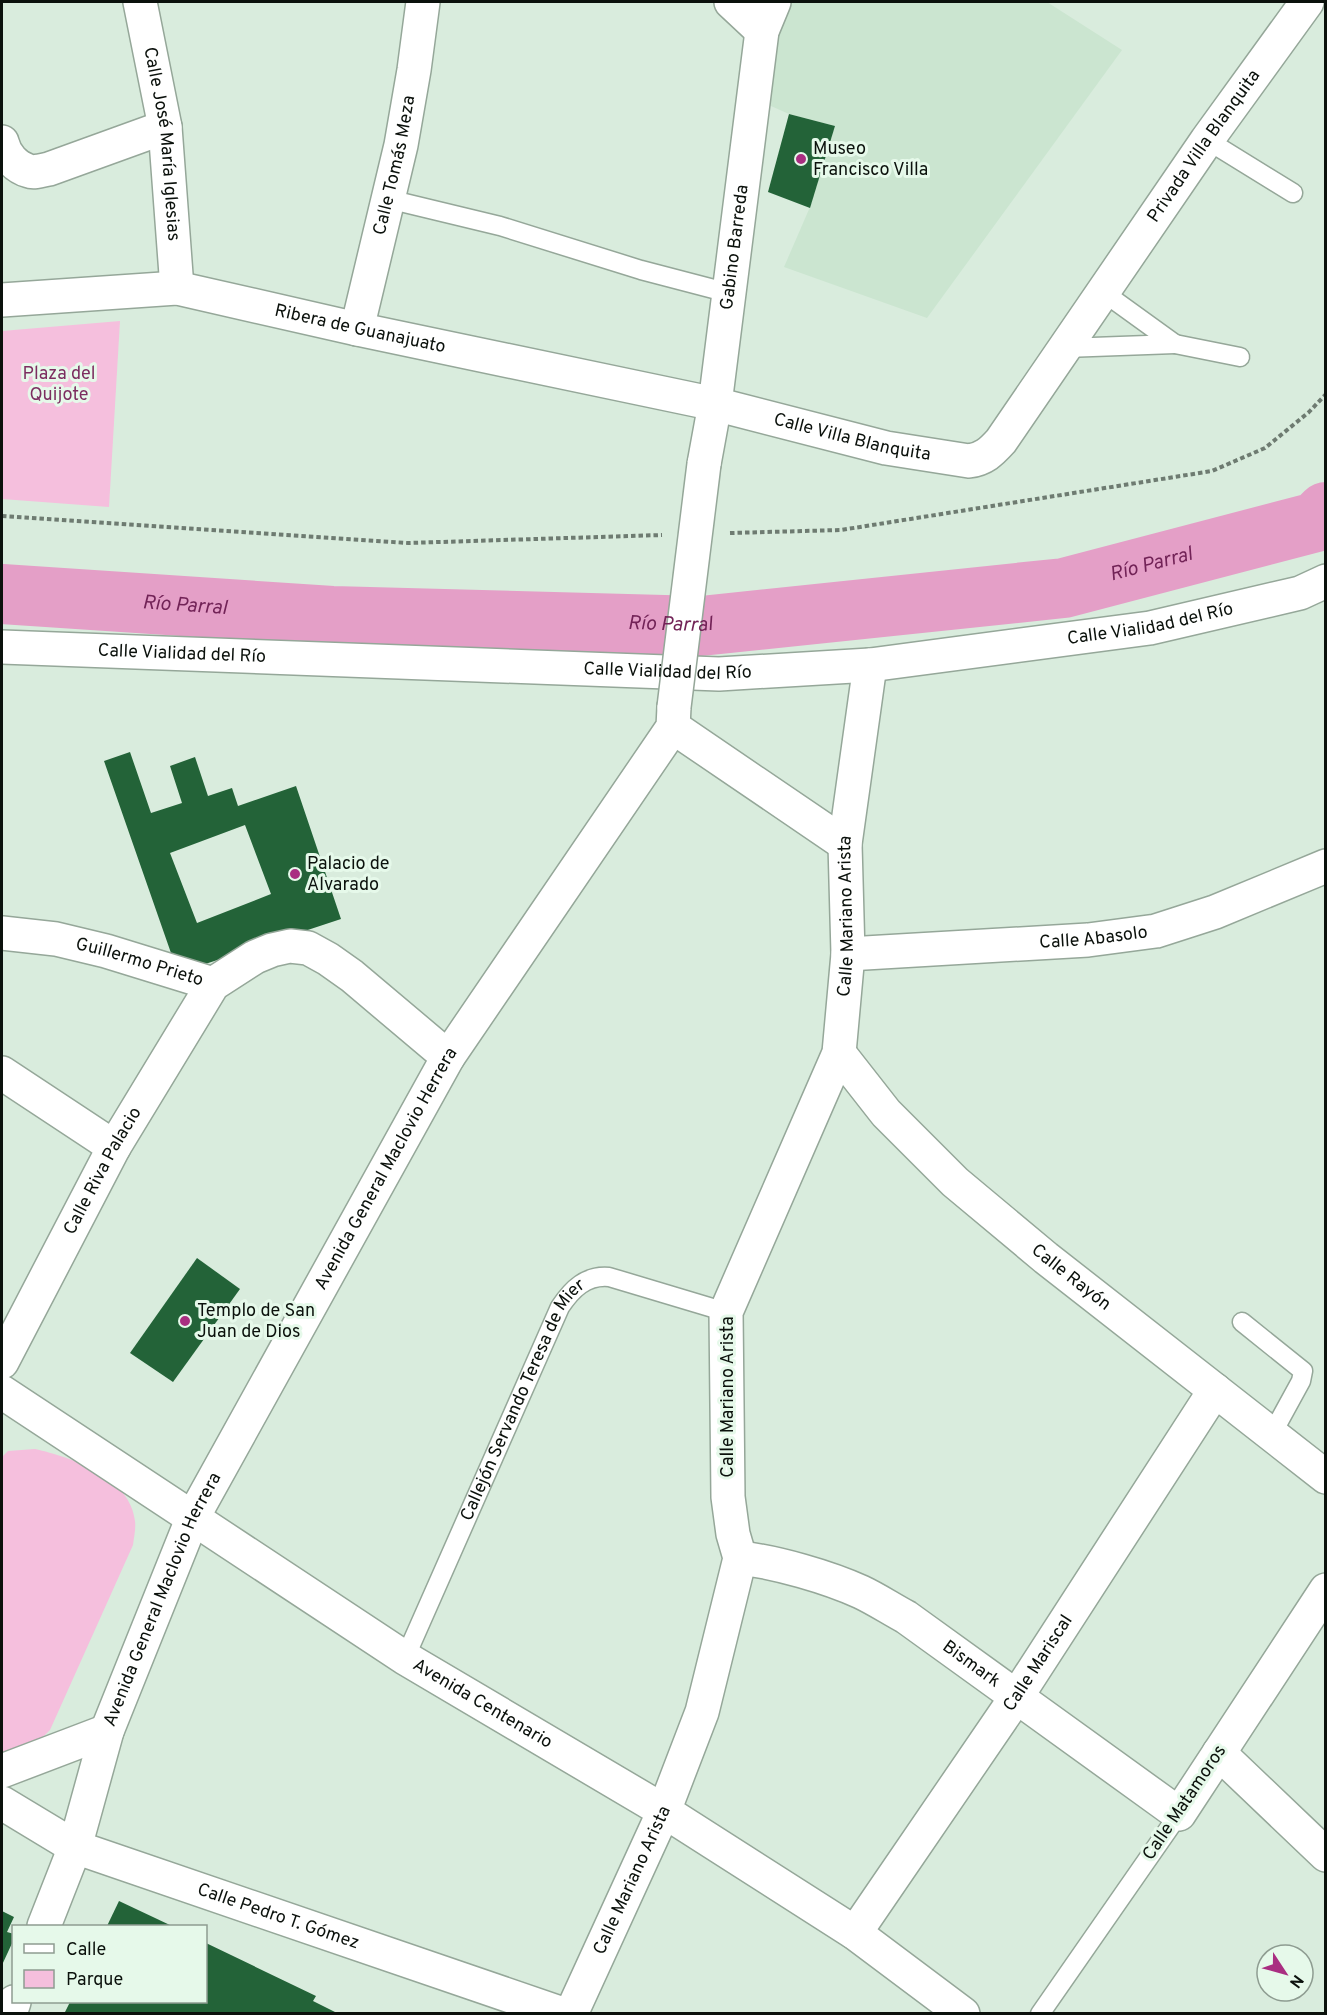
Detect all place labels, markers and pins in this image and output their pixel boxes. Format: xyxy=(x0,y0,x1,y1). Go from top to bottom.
place label: Museo Francisco Villa xyxy=(813,138,928,182)
marker: Museo Francisco Villa xyxy=(794,152,808,166)
place label: Palacio de Alvarado xyxy=(307,853,390,897)
marker: Palacio de Alvarado xyxy=(288,867,302,881)
place label: Templo de San Juan de Dios xyxy=(197,1300,315,1344)
marker: Templo de San Juan de Dios xyxy=(178,1314,192,1328)

